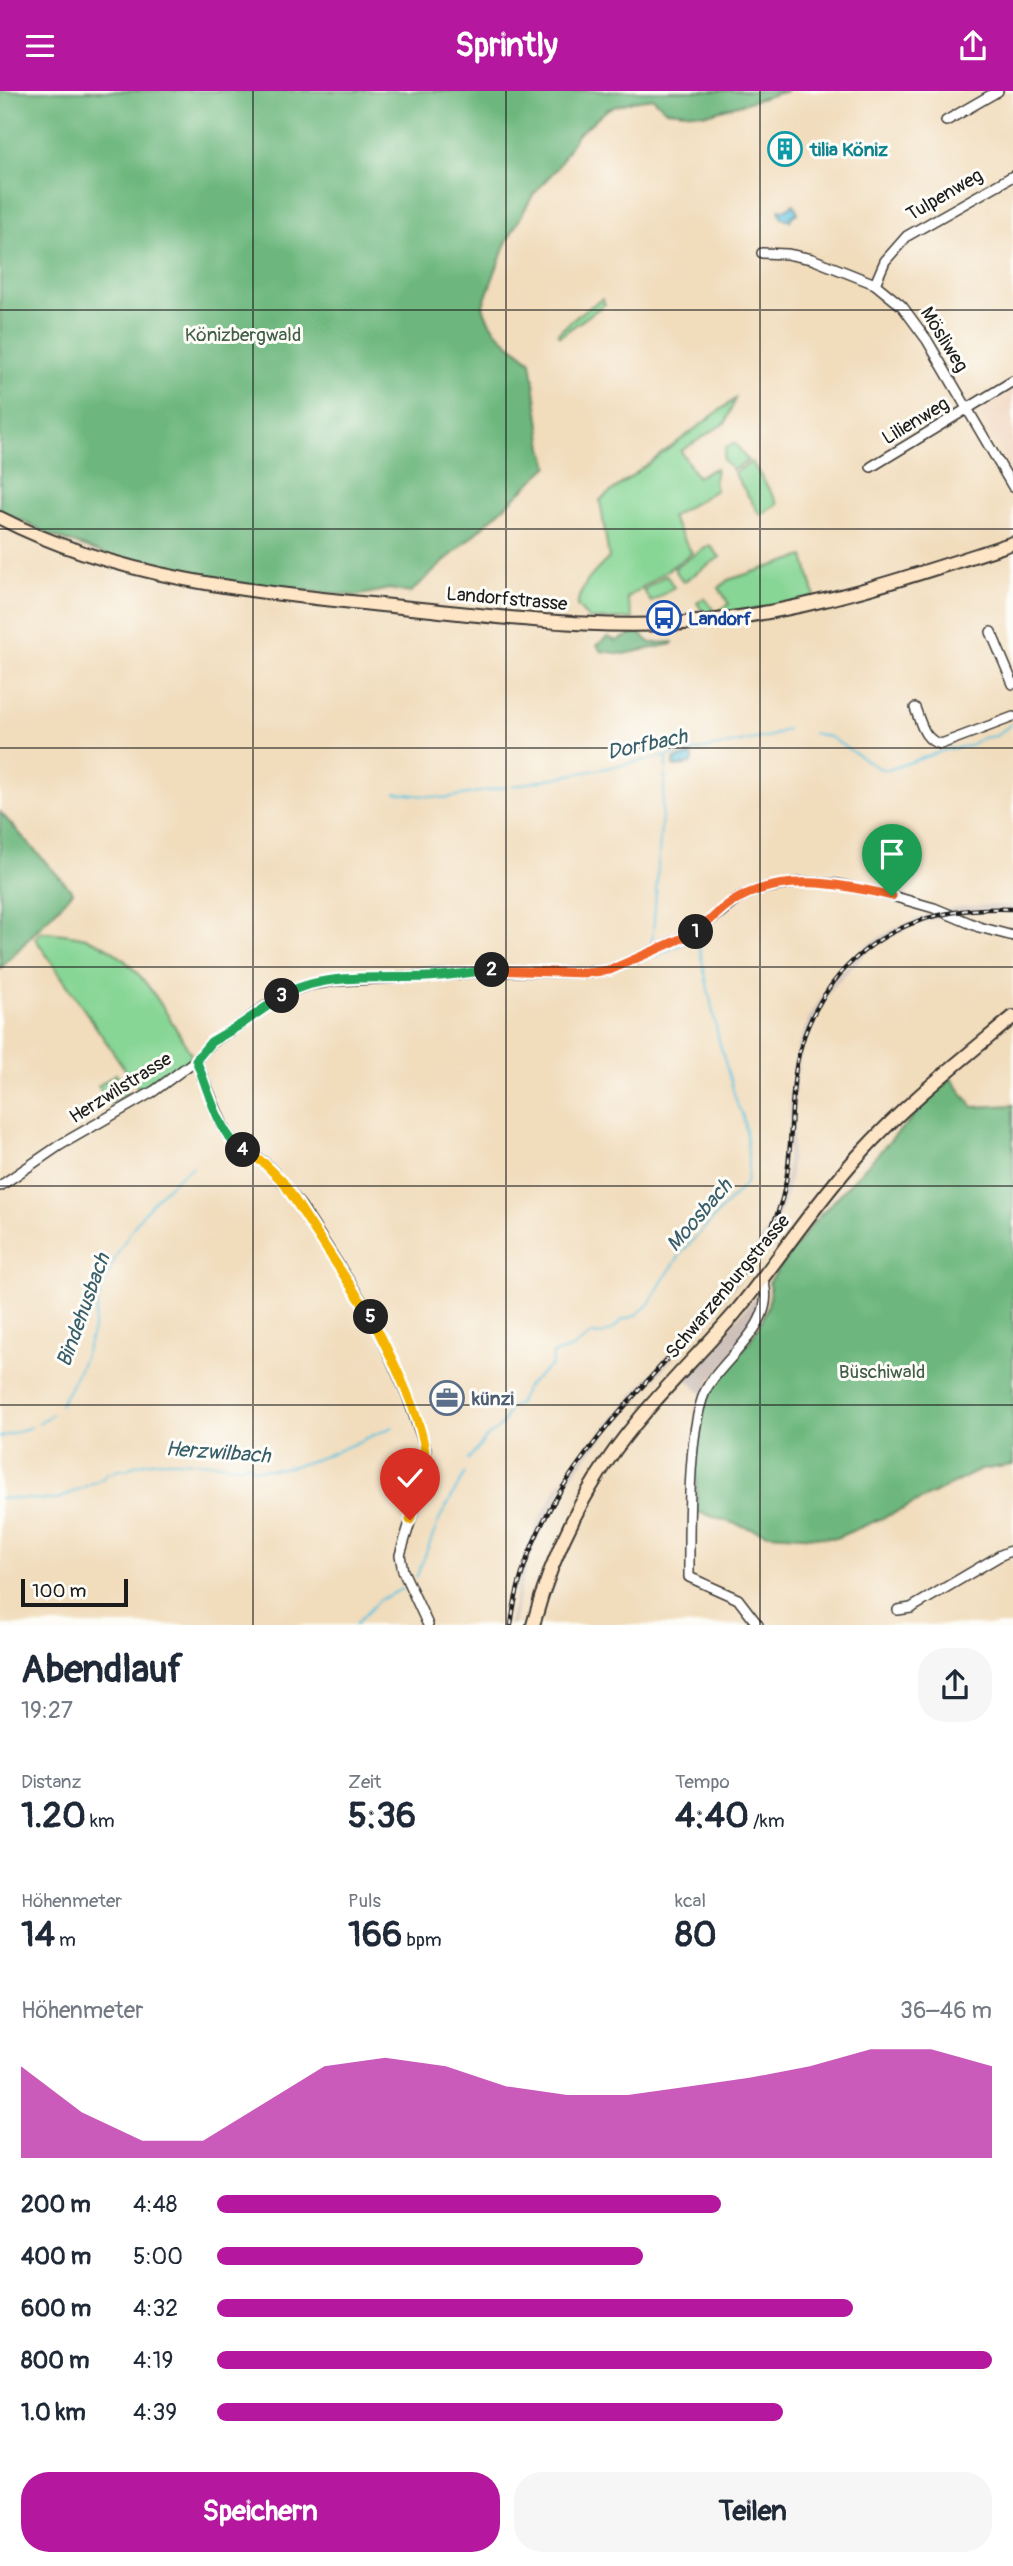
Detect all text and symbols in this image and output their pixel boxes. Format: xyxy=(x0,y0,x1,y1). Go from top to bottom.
text: Sprintly xyxy=(455,26,558,66)
icon: menu xyxy=(21,27,59,65)
icon: share xyxy=(954,27,992,65)
building icon: tilia Köniz xyxy=(766,130,804,168)
place label: tilia Köniz xyxy=(809,138,888,162)
street label: Tulpenweg xyxy=(902,163,987,226)
street label: Mösliweg xyxy=(915,303,973,377)
park label: Könizbergwald xyxy=(185,323,301,347)
street label: Lilienweg xyxy=(878,392,953,450)
street label: Landorfstrasse xyxy=(445,582,569,616)
bus stop icon: Landorf xyxy=(645,599,683,637)
place label: Landorf xyxy=(688,607,752,631)
water label: Dorfbach xyxy=(605,723,691,766)
pin xyxy=(862,824,922,896)
icon: arrive xyxy=(873,835,911,873)
pin: 1 xyxy=(678,915,714,949)
text: 1 xyxy=(692,919,699,943)
pin: 2 xyxy=(475,953,510,987)
text: 2 xyxy=(486,957,497,981)
pin: 3 xyxy=(264,979,300,1013)
text: 3 xyxy=(276,983,287,1007)
street label: Herzwilstrasse xyxy=(65,1047,177,1129)
pin: 4 xyxy=(226,1133,260,1167)
text: 4 xyxy=(237,1137,248,1161)
water label: Moosbach xyxy=(660,1173,739,1257)
street label: Schwarzenburgstrasse xyxy=(660,1209,796,1364)
water label: Bindehusbach xyxy=(51,1249,117,1370)
pin: 5 xyxy=(354,1299,388,1335)
text: 5 xyxy=(365,1304,376,1328)
park label: Büschiwald xyxy=(839,1360,925,1384)
office icon: künzi xyxy=(428,1379,466,1417)
place label: künzi xyxy=(471,1387,514,1411)
water label: Herzwilbach xyxy=(165,1435,272,1470)
pin xyxy=(380,1448,440,1520)
icon: check xyxy=(391,1459,429,1497)
scale bar xyxy=(21,1575,128,1607)
text: 100 m xyxy=(32,1579,86,1603)
text: Abendlauf xyxy=(21,1646,183,1694)
button: share xyxy=(918,1648,992,1722)
text: 19:27 xyxy=(21,1696,73,1725)
text: Distanz xyxy=(21,1770,81,1794)
text: Zeit xyxy=(348,1770,381,1794)
text: Tempo xyxy=(675,1770,730,1794)
text: 1.20 xyxy=(21,1794,86,1838)
text: 5:36 xyxy=(348,1794,416,1838)
text: 4:40 xyxy=(675,1794,749,1838)
text: km xyxy=(86,1809,115,1833)
text: /km xyxy=(749,1809,785,1833)
text: Höhenmeter xyxy=(21,1889,122,1913)
text: Puls xyxy=(348,1889,381,1913)
text: kcal xyxy=(675,1889,706,1913)
text: 14 xyxy=(21,1913,55,1957)
text: 166 xyxy=(348,1913,402,1957)
text: 80 xyxy=(675,1913,717,1957)
text: m xyxy=(55,1928,76,1952)
text: bpm xyxy=(402,1928,442,1952)
text: Höhenmeter xyxy=(21,1996,143,2025)
text: 36–46 m xyxy=(900,1996,992,2025)
text: 200 m xyxy=(21,2190,91,2219)
text: 4:48 xyxy=(133,2190,177,2219)
text: 400 m xyxy=(21,2242,91,2271)
text: 5:00 xyxy=(133,2242,183,2271)
text: 600 m xyxy=(21,2294,91,2323)
text: 4:32 xyxy=(133,2294,178,2323)
text: 800 m xyxy=(21,2346,89,2375)
text: 4:19 xyxy=(133,2346,173,2375)
text: 1.0 km xyxy=(21,2398,86,2427)
text: 4:39 xyxy=(133,2398,177,2427)
button: Speichern xyxy=(21,2472,500,2552)
button: Teilen xyxy=(514,2472,992,2552)

